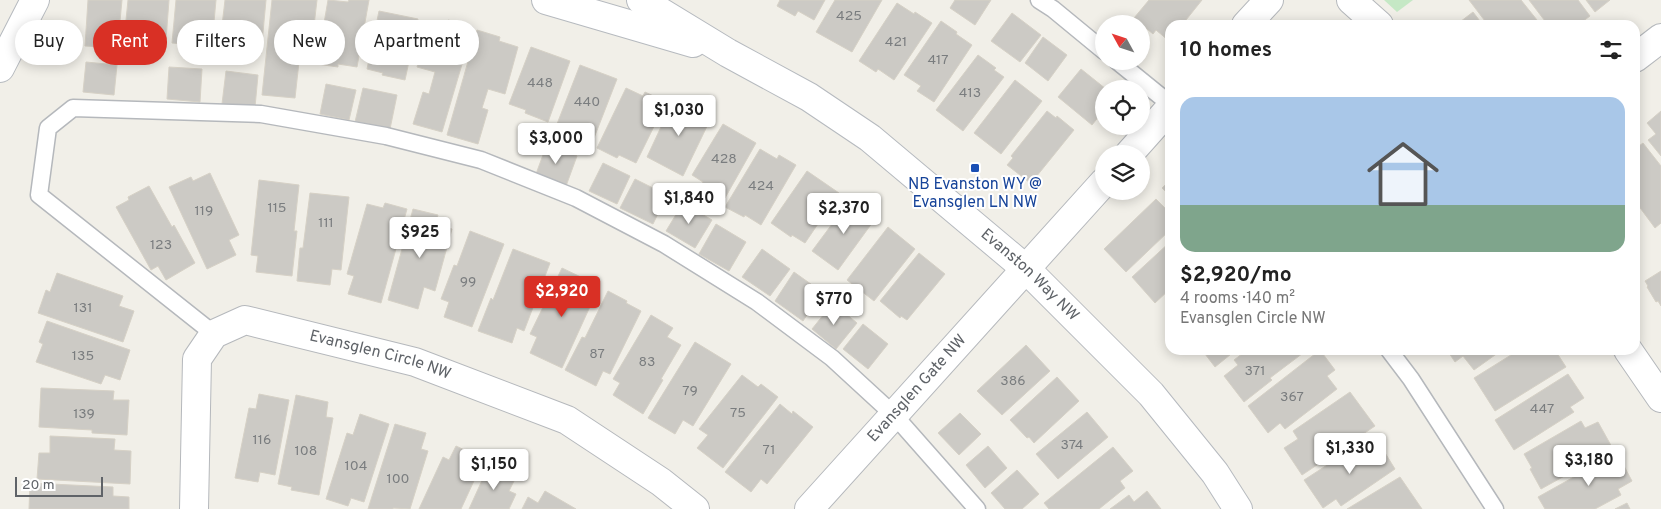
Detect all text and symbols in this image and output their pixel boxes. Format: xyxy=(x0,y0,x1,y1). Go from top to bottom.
house number: 425 xyxy=(836,8,862,25)
north arrow xyxy=(1095,15,1150,70)
map controls xyxy=(1095,15,1150,200)
chip: Buy xyxy=(15,20,83,65)
chip: Rent xyxy=(93,20,167,65)
chip: Filters xyxy=(177,20,264,65)
chip: New xyxy=(274,20,345,65)
chip: Apartment xyxy=(355,20,479,65)
house number: 421 xyxy=(885,34,907,51)
icon: filters xyxy=(1597,36,1625,64)
text: 10 homes xyxy=(1180,37,1272,64)
house number: 417 xyxy=(927,52,949,69)
house number: 448 xyxy=(527,75,553,92)
button: locate xyxy=(1095,80,1150,135)
house number: 413 xyxy=(959,85,981,102)
house number: 440 xyxy=(574,94,600,111)
pin: $1,030 xyxy=(638,94,720,137)
text: $1,030 xyxy=(654,101,704,121)
pin: $3,000 xyxy=(515,122,597,165)
text: $3,000 xyxy=(529,129,583,149)
icon: home xyxy=(1358,129,1448,219)
button: layers xyxy=(1095,145,1150,200)
house number: 428 xyxy=(711,151,737,168)
marker: NB Evanston WY @ Evansglen LN NW xyxy=(969,162,981,174)
place label: NB Evanston WY @ Evansglen LN NW xyxy=(908,175,1042,213)
house number: 424 xyxy=(748,178,774,195)
pin: $1,840 xyxy=(648,182,730,225)
text: $1,840 xyxy=(663,189,715,209)
pin: $2,370 xyxy=(803,192,885,235)
text: $2,370 xyxy=(818,199,870,219)
house number: 115 xyxy=(267,200,287,217)
house number: 119 xyxy=(195,203,213,220)
house number: 111 xyxy=(318,215,334,232)
pin: $925 xyxy=(390,216,450,259)
text: $925 xyxy=(400,223,440,243)
street label: Evanston Way NW xyxy=(976,225,1083,326)
house number: 123 xyxy=(150,237,172,254)
text: $2,920/mo xyxy=(1180,262,1292,289)
house number: 99 xyxy=(460,274,476,291)
pin: $2,920 xyxy=(521,276,603,318)
text: $2,920 xyxy=(535,282,589,302)
pin: $770 xyxy=(804,284,864,326)
text: 4 rooms · 140 m² xyxy=(1180,289,1295,309)
text: $770 xyxy=(815,290,853,310)
house number: 131 xyxy=(74,300,92,317)
text: Evansglen Circle NW xyxy=(1180,309,1326,329)
street label: Evansglen Circle NW xyxy=(307,326,454,385)
street label: Evansglen Gate NW xyxy=(864,331,971,447)
house number: 87 xyxy=(589,346,605,363)
house number: 135 xyxy=(72,348,94,365)
house number: 83 xyxy=(639,354,655,371)
house number: 371 xyxy=(1244,363,1266,380)
house number: 386 xyxy=(1000,373,1026,390)
house number: 79 xyxy=(682,383,698,400)
house number: 367 xyxy=(1280,389,1304,406)
house number: 447 xyxy=(1530,401,1554,418)
house number: 75 xyxy=(730,405,746,422)
house number: 139 xyxy=(73,406,95,423)
house number: 116 xyxy=(253,432,271,449)
pin: $1,330 xyxy=(1309,432,1391,475)
house number: 374 xyxy=(1061,437,1083,454)
text: $1,330 xyxy=(1325,439,1375,459)
house number: 71 xyxy=(763,442,775,459)
house number: 108 xyxy=(295,443,317,460)
pin: $3,180 xyxy=(1548,444,1630,487)
pin: $1,150 xyxy=(453,448,535,491)
text: $3,180 xyxy=(1564,451,1614,471)
text: $1,150 xyxy=(471,455,517,475)
house number: 104 xyxy=(345,458,367,475)
house number: 100 xyxy=(386,471,410,488)
scale bar xyxy=(15,474,102,497)
text: 20 m xyxy=(22,477,55,494)

